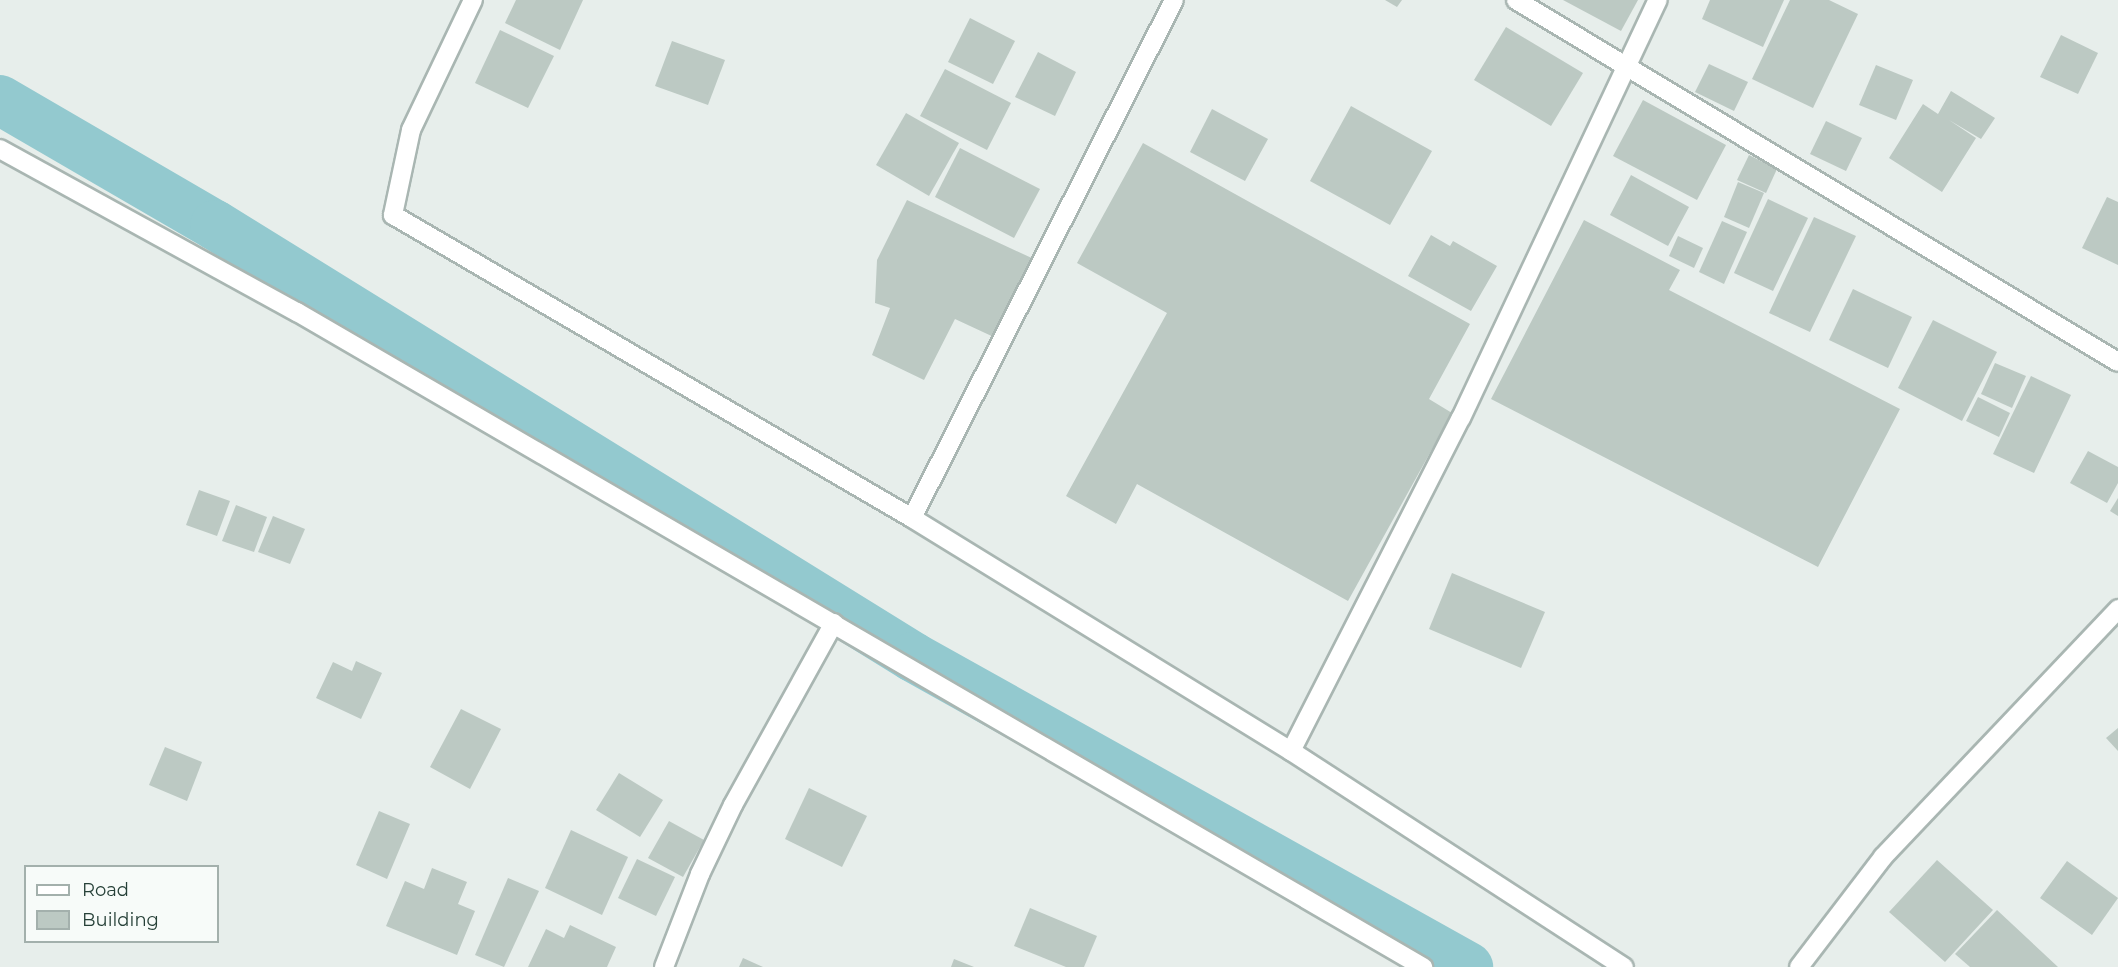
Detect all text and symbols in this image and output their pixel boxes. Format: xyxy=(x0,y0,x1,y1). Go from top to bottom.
legend xyxy=(24,865,219,943)
text: Road xyxy=(82,879,129,901)
text: Building xyxy=(82,909,159,931)

